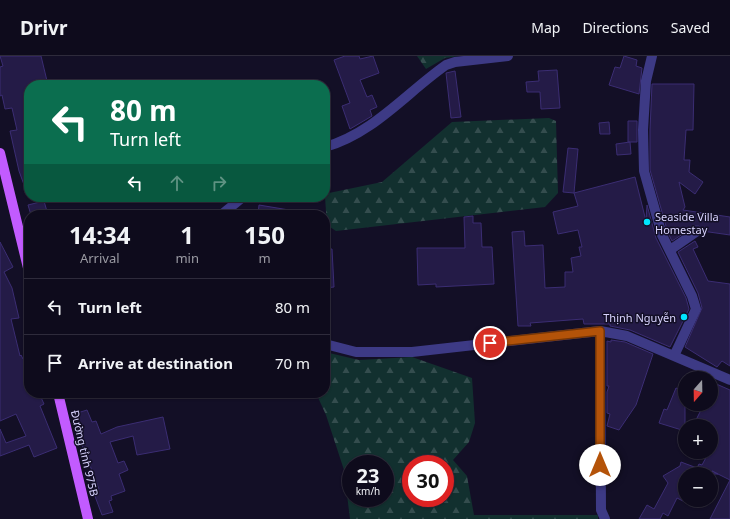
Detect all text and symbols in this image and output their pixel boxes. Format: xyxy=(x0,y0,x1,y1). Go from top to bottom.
text: Drivr xyxy=(20,15,67,41)
text: Map xyxy=(531,18,560,37)
text: Directions xyxy=(582,18,649,37)
text: Saved xyxy=(671,18,710,37)
text: 80 m xyxy=(110,91,177,129)
icon: left xyxy=(44,96,96,148)
text: Turn left xyxy=(110,127,181,151)
icon: left xyxy=(124,172,146,194)
icon: ahead xyxy=(166,172,188,194)
icon: right xyxy=(208,172,230,194)
place label: Seaside Villa Homestay xyxy=(655,209,719,237)
marker: Seaside Villa Homestay xyxy=(642,217,652,227)
text: 14:34 xyxy=(69,218,131,251)
text: 1 xyxy=(180,218,194,251)
text: 150 xyxy=(244,218,285,251)
text: Arrival xyxy=(80,249,120,267)
text: min xyxy=(175,249,199,267)
text: m xyxy=(258,249,271,267)
icon: left xyxy=(44,296,66,318)
text: Turn left xyxy=(78,297,142,317)
text: 80 m xyxy=(275,297,310,317)
place label: Thịnh Nguyễn xyxy=(603,310,676,325)
marker: Thịnh Nguyễn xyxy=(679,312,689,322)
pin xyxy=(473,326,507,360)
icon: arrive xyxy=(479,332,501,354)
icon: arrive xyxy=(44,352,66,374)
text: Arrive at destination xyxy=(78,353,233,373)
text: 70 m xyxy=(275,353,310,373)
north arrow xyxy=(678,371,718,411)
map controls xyxy=(678,371,718,507)
street label: Đường tỉnh 975B xyxy=(68,408,102,498)
button: + xyxy=(678,419,718,459)
position arrow xyxy=(579,444,621,486)
speed limit sign: 30 xyxy=(402,455,454,507)
text: 23 xyxy=(357,462,379,489)
button: − xyxy=(678,467,718,507)
text: km/h xyxy=(356,484,380,498)

